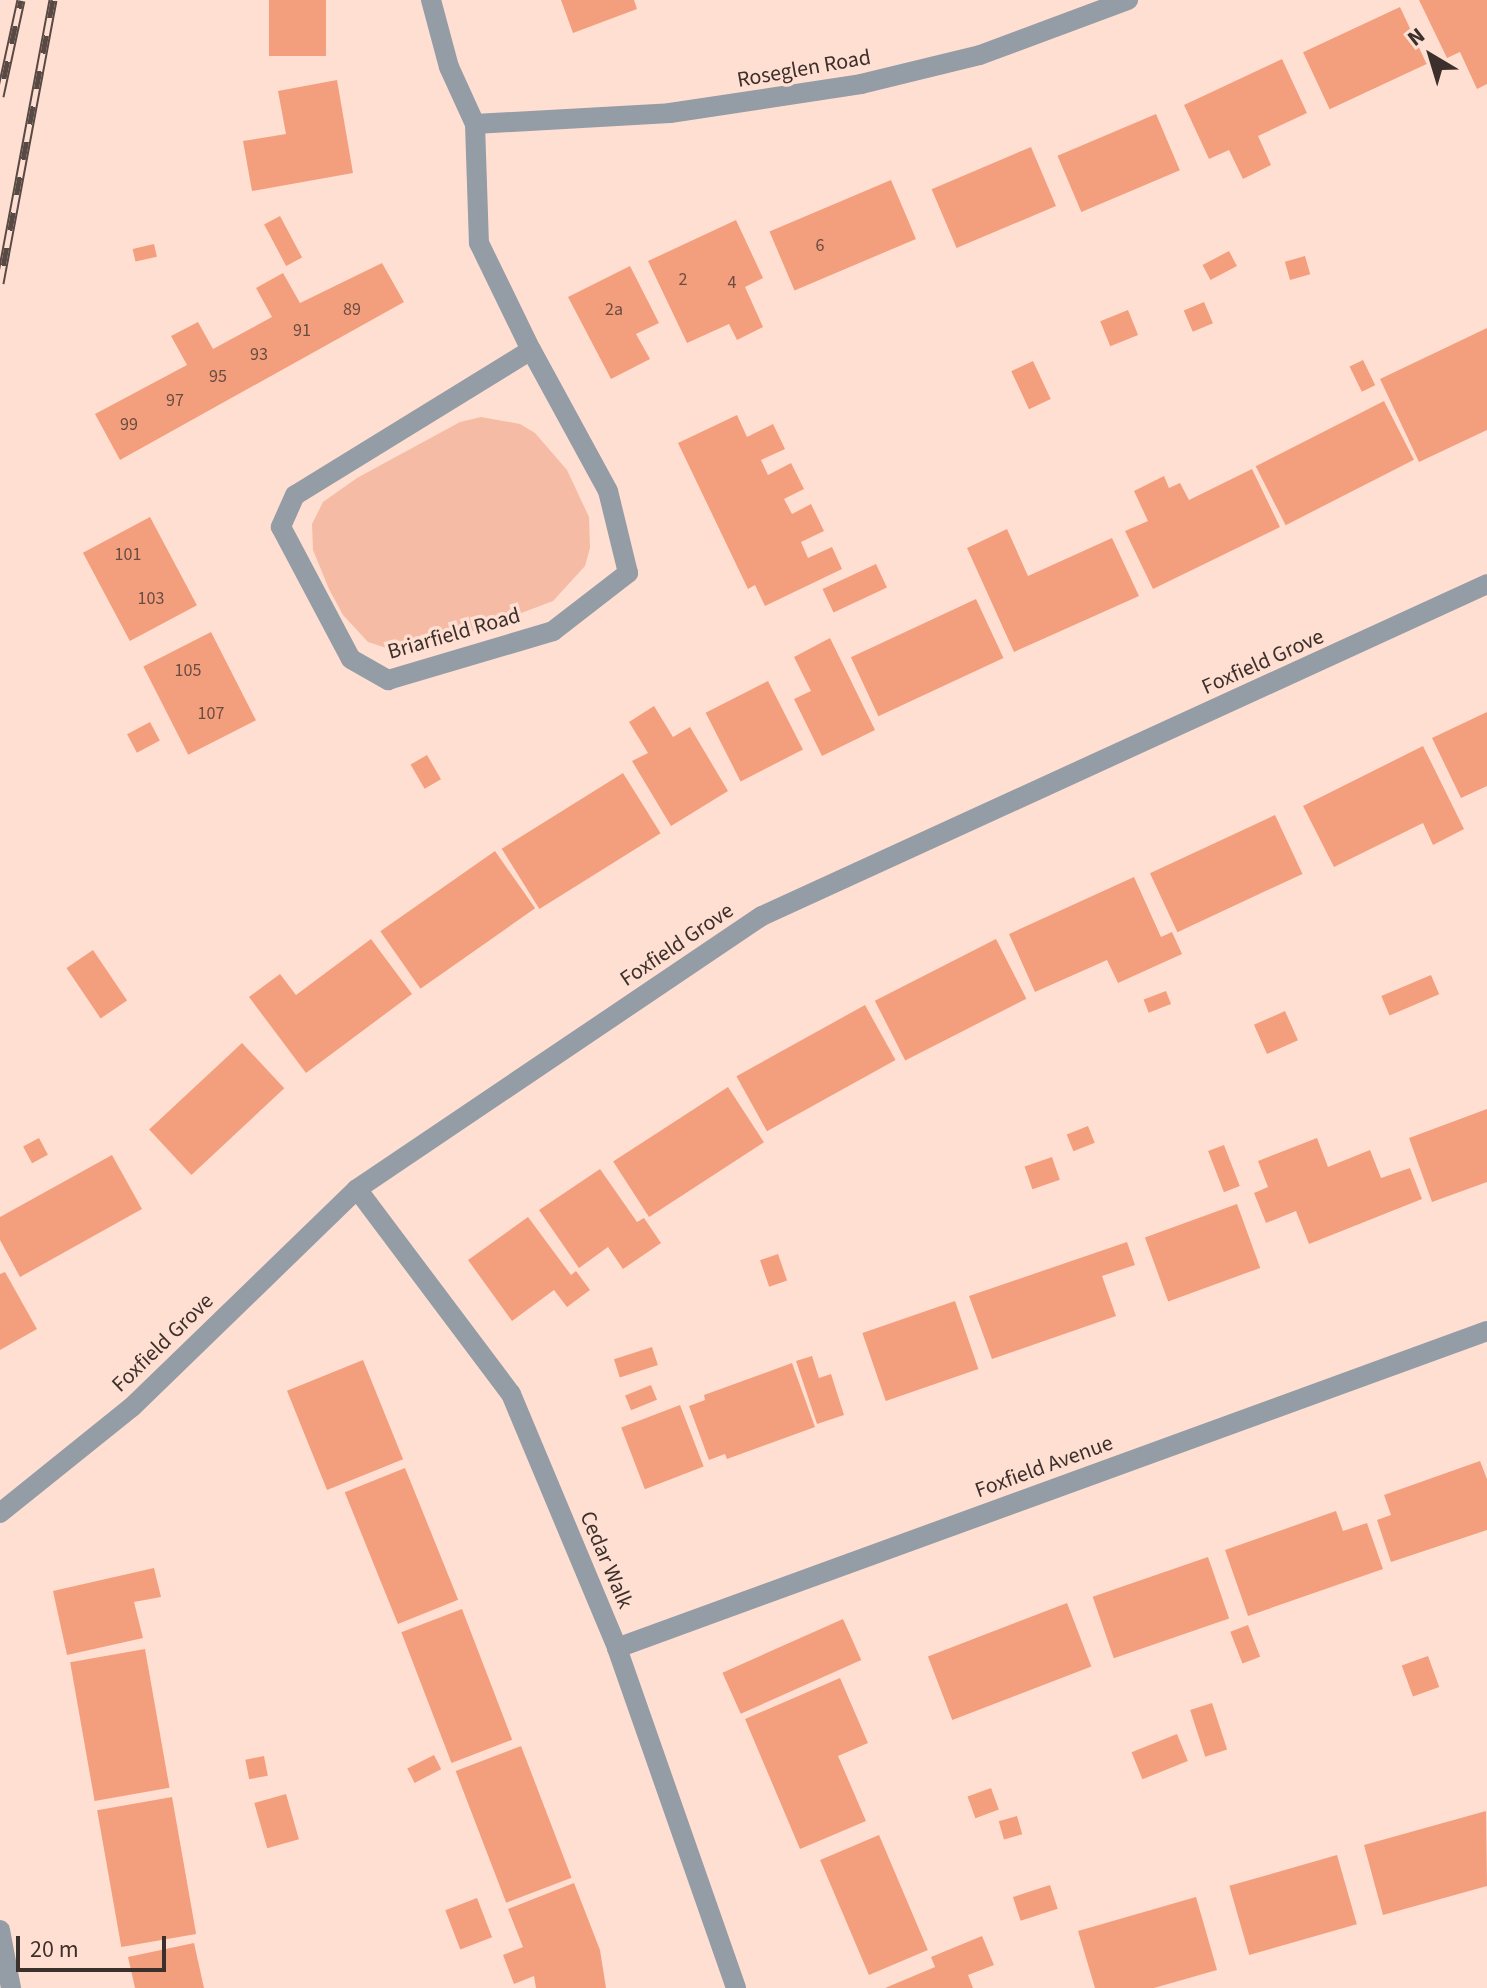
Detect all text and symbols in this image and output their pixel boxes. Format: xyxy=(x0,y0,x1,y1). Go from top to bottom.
north arrow xyxy=(1391,16,1471,96)
text: N xyxy=(1401,20,1432,54)
street label: Roseglen Road xyxy=(735,44,873,94)
house number: 6 xyxy=(816,235,824,257)
house number: 2 xyxy=(679,269,687,291)
house number: 4 xyxy=(728,272,736,294)
house number: 89 xyxy=(343,299,361,321)
house number: 2a xyxy=(605,299,623,321)
house number: 91 xyxy=(293,320,311,342)
house number: 93 xyxy=(250,344,268,366)
house number: 95 xyxy=(209,366,227,388)
house number: 97 xyxy=(166,390,184,412)
house number: 99 xyxy=(120,414,138,436)
house number: 101 xyxy=(115,544,141,566)
house number: 103 xyxy=(138,588,164,610)
street label: Briarfield Road xyxy=(385,602,523,666)
street label: Foxfield Grove xyxy=(1198,623,1328,701)
house number: 105 xyxy=(175,660,201,682)
house number: 107 xyxy=(198,703,224,725)
street label: Foxfield Grove xyxy=(615,897,739,993)
street label: Foxfield Grove xyxy=(107,1288,219,1398)
street label: Foxfield Avenue xyxy=(972,1430,1116,1504)
street label: Cedar Walk xyxy=(574,1507,638,1613)
scale bar xyxy=(20,1920,170,1970)
text: 20 m xyxy=(30,1932,79,1967)

